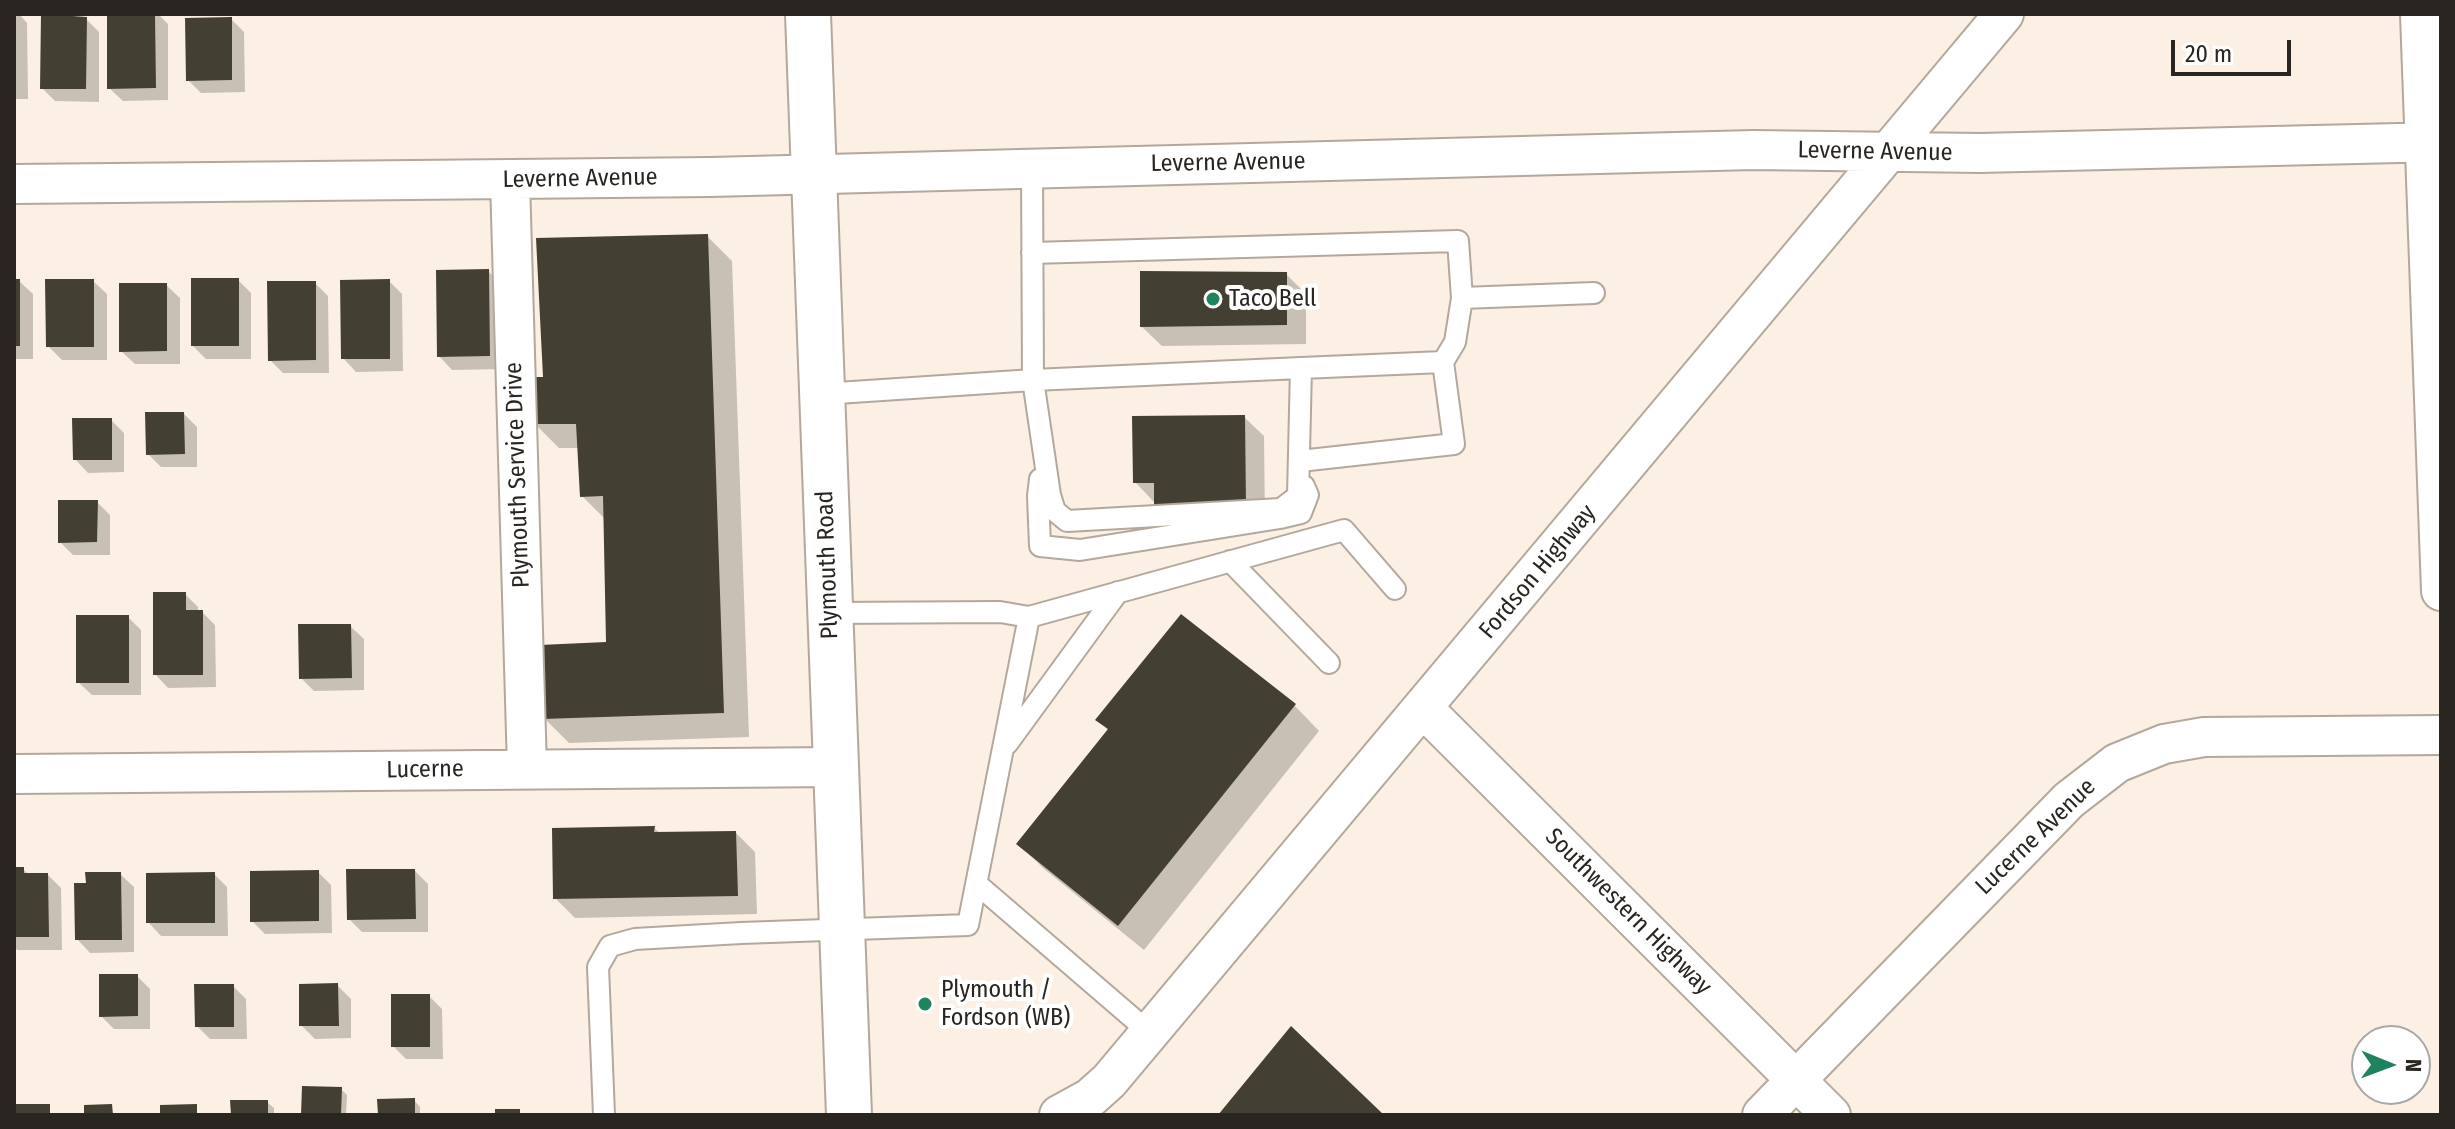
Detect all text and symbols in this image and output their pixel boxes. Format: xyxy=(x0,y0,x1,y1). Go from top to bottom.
scale bar xyxy=(2175,24,2295,74)
text: 20 m xyxy=(2185,40,2232,68)
street label: Leverne Avenue xyxy=(1797,136,1953,168)
street label: Leverne Avenue xyxy=(1150,147,1306,179)
street label: Leverne Avenue xyxy=(502,163,658,195)
place label: Taco Bell xyxy=(1229,285,1316,313)
marker: Taco Bell xyxy=(1204,290,1222,308)
street label: Plymouth Service Drive xyxy=(500,362,536,588)
street label: Plymouth Road xyxy=(811,490,845,640)
street label: Fordson Highway xyxy=(1474,499,1602,645)
street label: Lucerne xyxy=(386,755,464,785)
street label: Lucerne Avenue xyxy=(1970,773,2102,901)
street label: Southwestern Highway xyxy=(1539,823,1717,1001)
place label: Plymouth / Fordson (WB) xyxy=(941,976,1070,1032)
marker: Plymouth / Fordson (WB) xyxy=(916,995,934,1013)
north arrow xyxy=(2351,1025,2431,1105)
text: N xyxy=(2400,1059,2427,1072)

